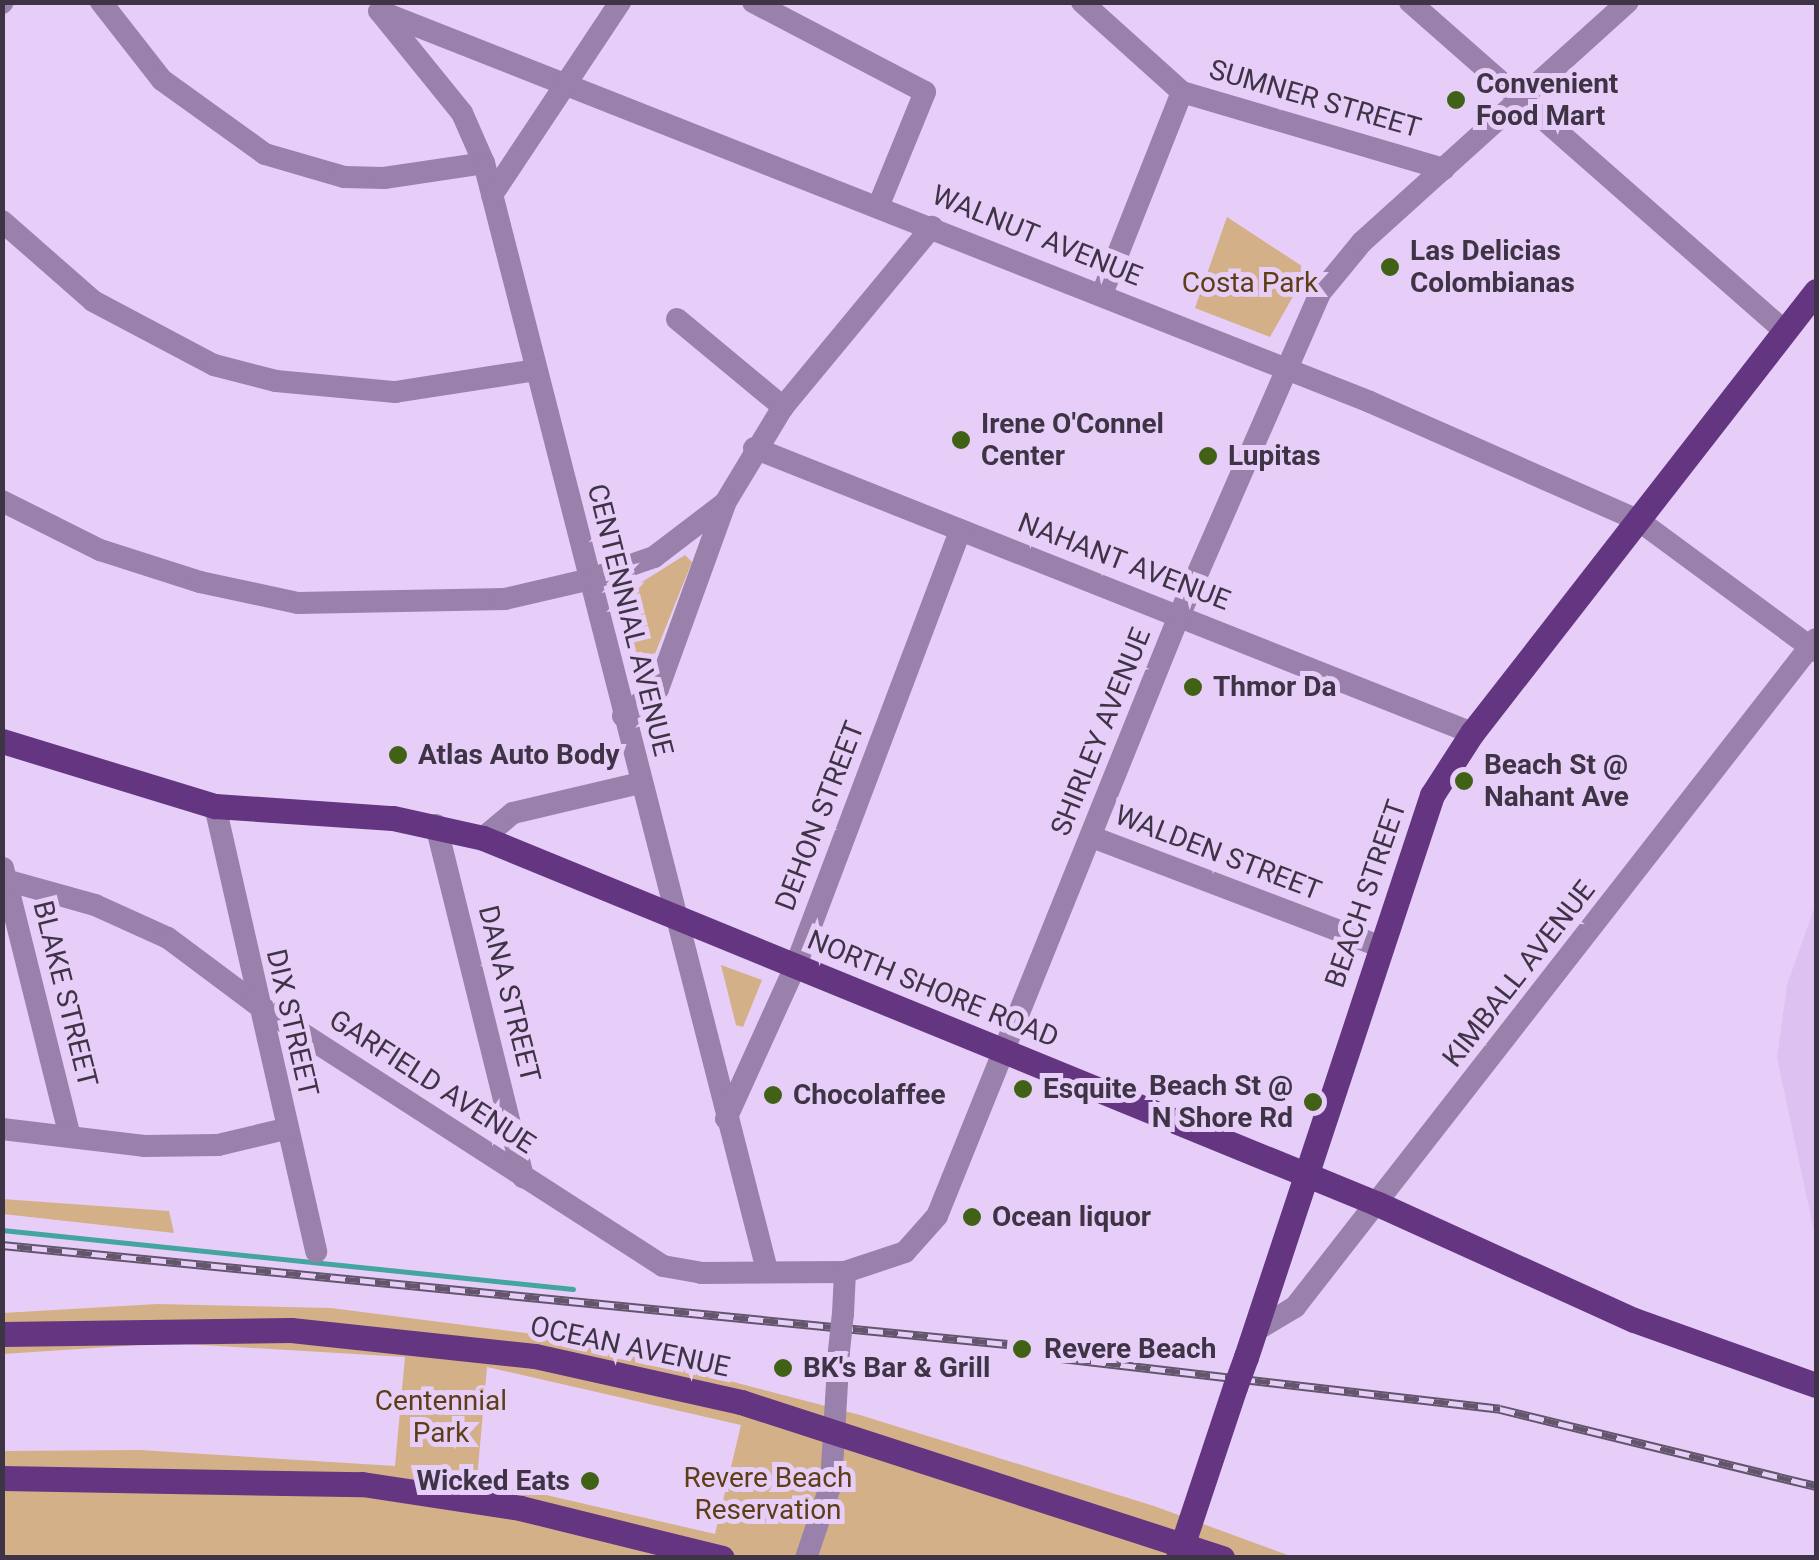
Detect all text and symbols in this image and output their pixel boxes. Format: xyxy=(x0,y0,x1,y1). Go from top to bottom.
street label: SUMNER STREET xyxy=(1205,53,1425,145)
place label: Convenient Food Mart xyxy=(1476,67,1618,133)
marker: Convenient Food Mart xyxy=(1445,89,1467,111)
street label: WALNUT AVENUE xyxy=(927,178,1147,294)
place label: Las Delicias Colombianas xyxy=(1410,234,1575,300)
marker: Las Delicias Colombianas xyxy=(1379,256,1401,278)
park label: Costa Park xyxy=(1182,266,1318,300)
place label: Irene O'Connel Center xyxy=(981,407,1164,473)
marker: Irene O'Connel Center xyxy=(950,429,972,451)
place label: Lupitas xyxy=(1228,439,1321,473)
marker: Lupitas xyxy=(1197,445,1219,467)
street label: CENTENNIAL AVENUE xyxy=(580,480,680,760)
street label: NAHANT AVENUE xyxy=(1013,506,1235,618)
street label: SHIRLEY AVENUE xyxy=(1044,623,1158,841)
place label: Thmor Da xyxy=(1213,670,1336,704)
marker: Thmor Da xyxy=(1182,676,1204,698)
street label: DEHON STREET xyxy=(769,717,871,915)
place label: Atlas Auto Body xyxy=(418,738,620,772)
marker: Atlas Auto Body xyxy=(387,744,409,766)
place label: Beach St @ Nahant Ave xyxy=(1484,748,1629,814)
marker: Beach St @ Nahant Ave xyxy=(1453,770,1475,792)
street label: BEACH STREET xyxy=(1318,796,1414,992)
street label: WALDEN STREET xyxy=(1110,798,1326,908)
street label: KIMBALL AVENUE xyxy=(1436,874,1602,1074)
street label: BLAKE STREET xyxy=(26,897,104,1091)
street label: DANA STREET xyxy=(471,902,547,1086)
street label: NORTH SHORE ROAD xyxy=(803,923,1063,1055)
street label: DIX STREET xyxy=(259,946,325,1100)
street label: GARFIELD AVENUE xyxy=(323,1003,541,1161)
place label: Beach St @ N Shore Rd xyxy=(1149,1069,1293,1135)
place label: Esquite xyxy=(1043,1072,1137,1106)
place label: Chocolaffee xyxy=(793,1078,946,1112)
marker: Esquite xyxy=(1012,1078,1034,1100)
marker: Chocolaffee xyxy=(762,1084,784,1106)
marker: Beach St @ N Shore Rd xyxy=(1302,1091,1324,1113)
place label: Ocean liquor xyxy=(992,1200,1151,1234)
marker: Ocean liquor xyxy=(961,1206,983,1228)
street label: OCEAN AVENUE xyxy=(527,1309,733,1385)
place label: Revere Beach xyxy=(1044,1332,1216,1366)
marker: Revere Beach xyxy=(1009,1336,1035,1362)
place label: BK's Bar & Grill xyxy=(803,1351,990,1385)
marker: BK's Bar & Grill xyxy=(772,1357,794,1379)
park label: Centennial Park xyxy=(375,1384,507,1450)
park label: Revere Beach Reservation xyxy=(684,1461,852,1527)
place label: Wicked Eats xyxy=(416,1464,570,1498)
marker: Wicked Eats xyxy=(579,1470,601,1492)

